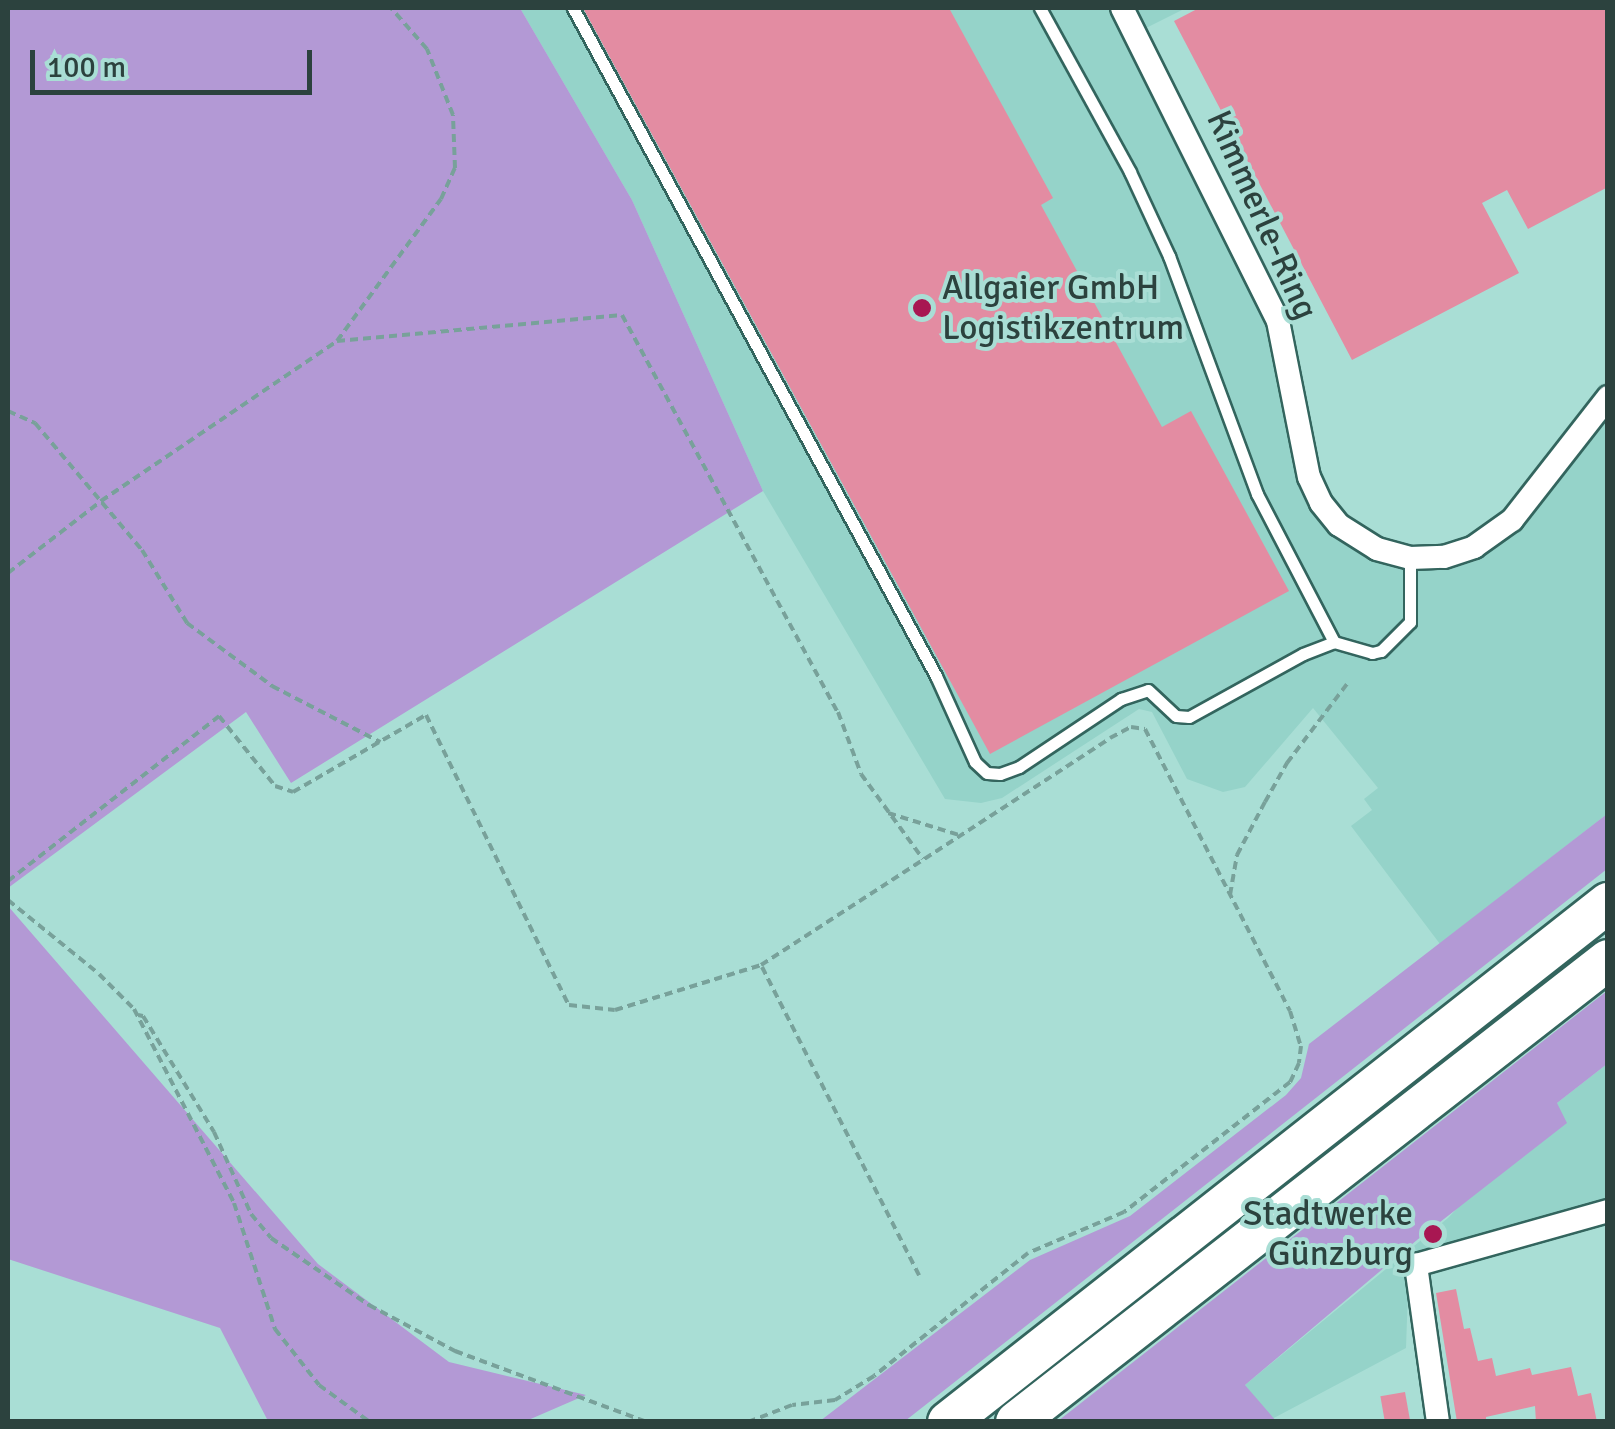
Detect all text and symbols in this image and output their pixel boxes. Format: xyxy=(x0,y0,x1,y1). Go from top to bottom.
scale bar xyxy=(35,30,318,92)
text: 100 m xyxy=(47,49,126,86)
street label: Kimmerle-Ring xyxy=(1197,104,1327,326)
place label: Allgaier GmbH Logistikzentrum xyxy=(942,267,1184,349)
marker: Allgaier GmbH Logistikzentrum xyxy=(911,297,933,319)
place label: Stadtwerke Günzburg xyxy=(1243,1193,1413,1275)
marker: Stadtwerke Günzburg xyxy=(1422,1223,1444,1245)

